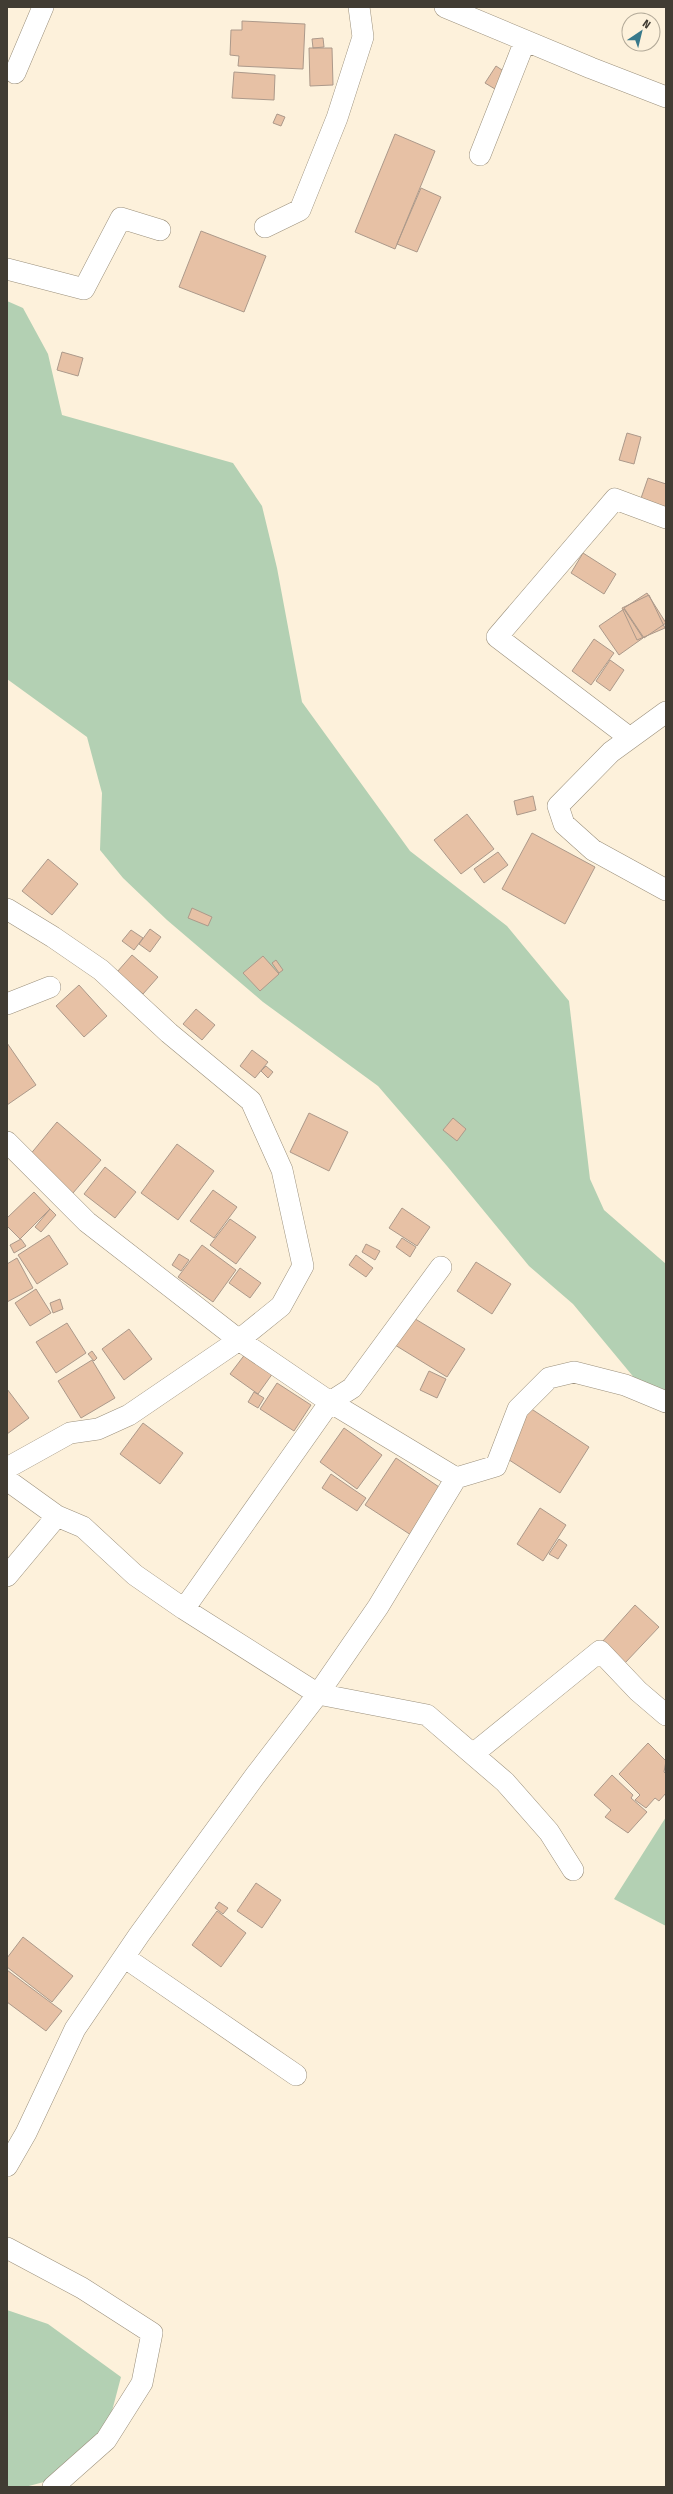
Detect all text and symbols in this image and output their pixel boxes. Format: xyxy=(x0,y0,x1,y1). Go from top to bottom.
north arrow xyxy=(621,12,661,52)
text: N xyxy=(640,17,653,31)

